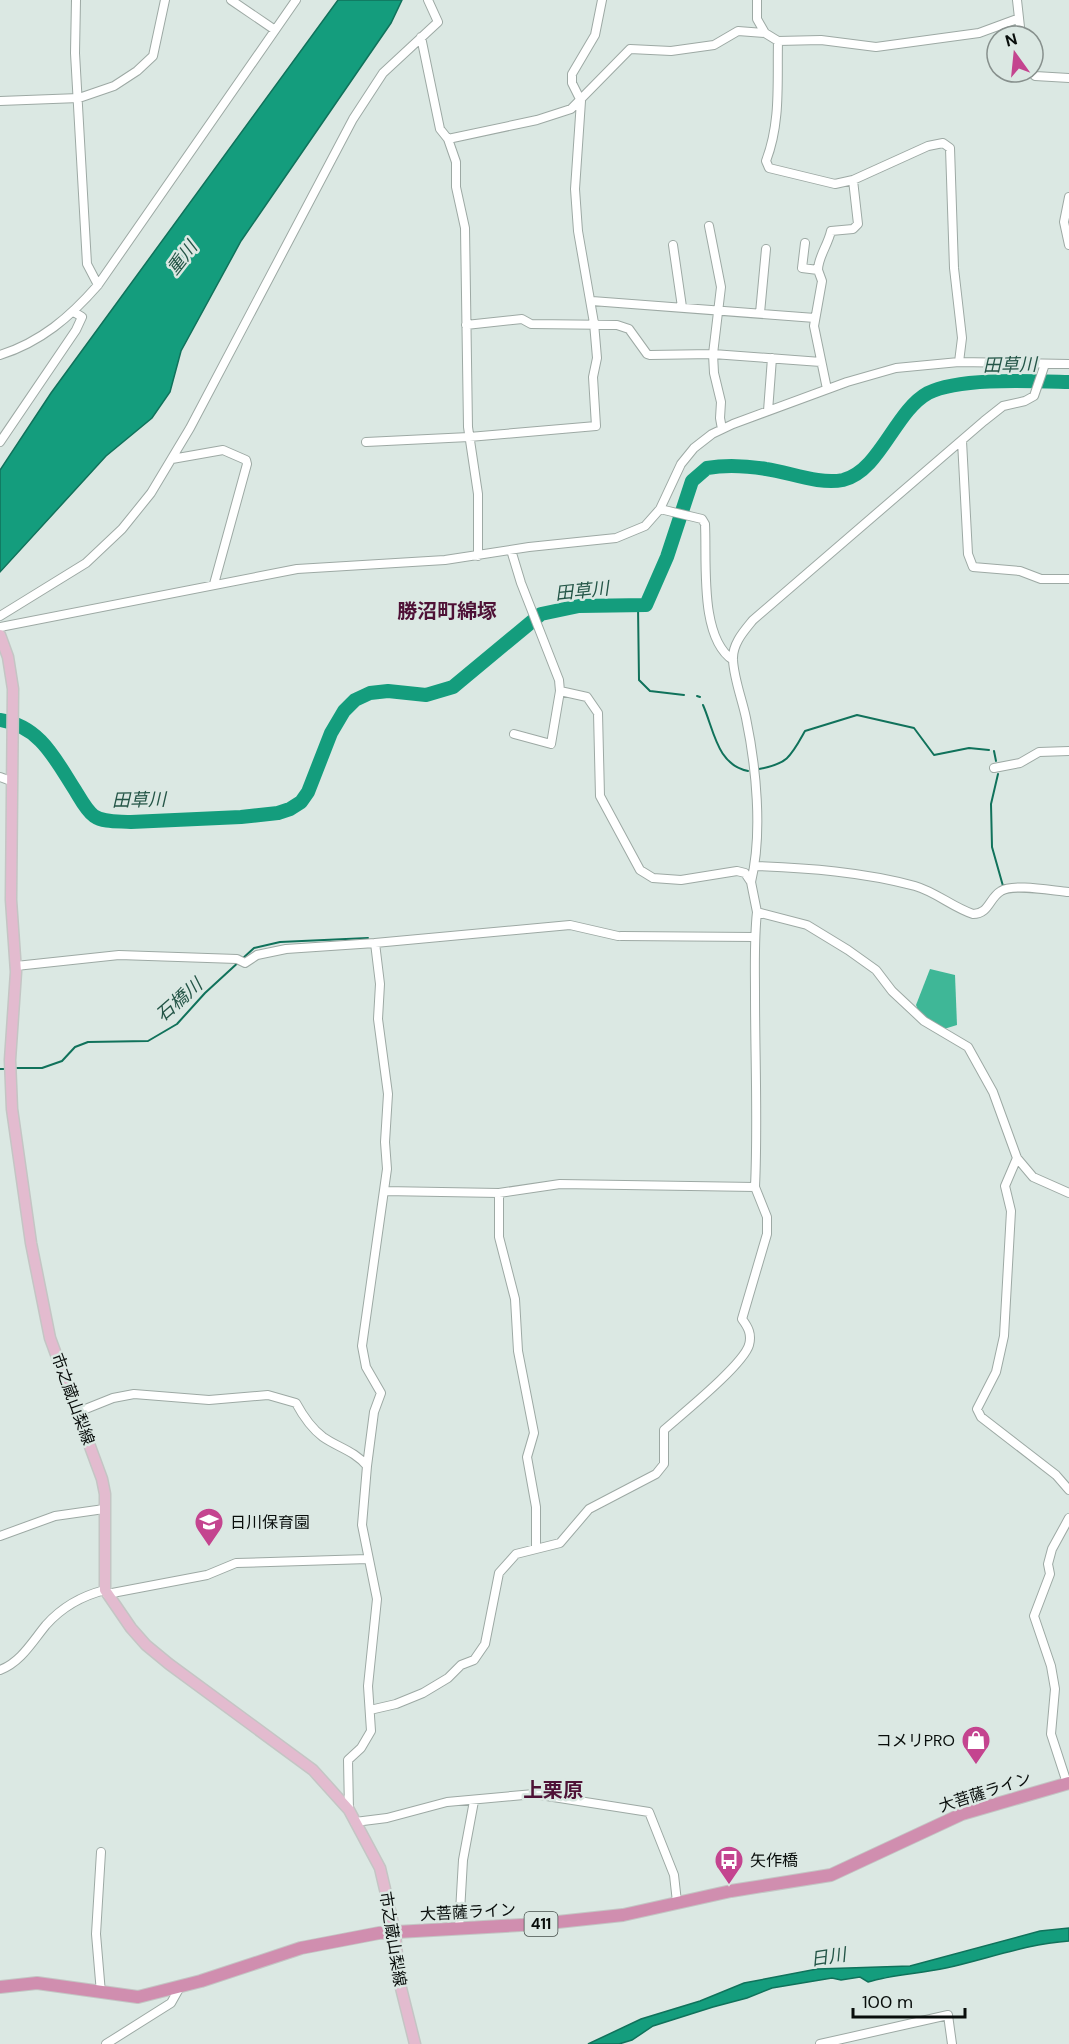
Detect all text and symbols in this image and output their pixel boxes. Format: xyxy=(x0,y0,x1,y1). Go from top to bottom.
north arrow xyxy=(985,24,1045,84)
text: N xyxy=(1003,28,1020,52)
water label: 重川 xyxy=(161,235,204,280)
water label: 田草川 xyxy=(983,352,1039,377)
water label: 田草川 xyxy=(554,576,612,606)
district label: 勝沼町綿塚 xyxy=(397,598,497,624)
water label: 田草川 xyxy=(112,787,168,812)
water label: 石橋川 xyxy=(151,972,209,1027)
street label: 市之蔵山梨線 xyxy=(47,1350,99,1448)
school or university icon: 日川保育園 xyxy=(193,1506,225,1548)
place label: 日川保育園 xyxy=(230,1512,310,1533)
shop icon: コメリPRO xyxy=(960,1724,992,1766)
place label: コメリPRO xyxy=(876,1730,955,1751)
street label: 大菩薩ライン xyxy=(936,1767,1034,1817)
district label: 上栗原 xyxy=(523,1777,583,1803)
bus stop icon: 矢作橋 xyxy=(713,1844,745,1886)
place label: 矢作橋 xyxy=(750,1850,798,1871)
street label: 市之蔵山梨線 xyxy=(375,1890,411,1988)
street label: 大菩薩ライン xyxy=(420,1899,516,1925)
road number: 411 xyxy=(524,1912,558,1936)
water label: 日川 xyxy=(808,1942,850,1972)
scale bar xyxy=(853,1981,966,2019)
text: 100 m xyxy=(862,1990,913,2014)

